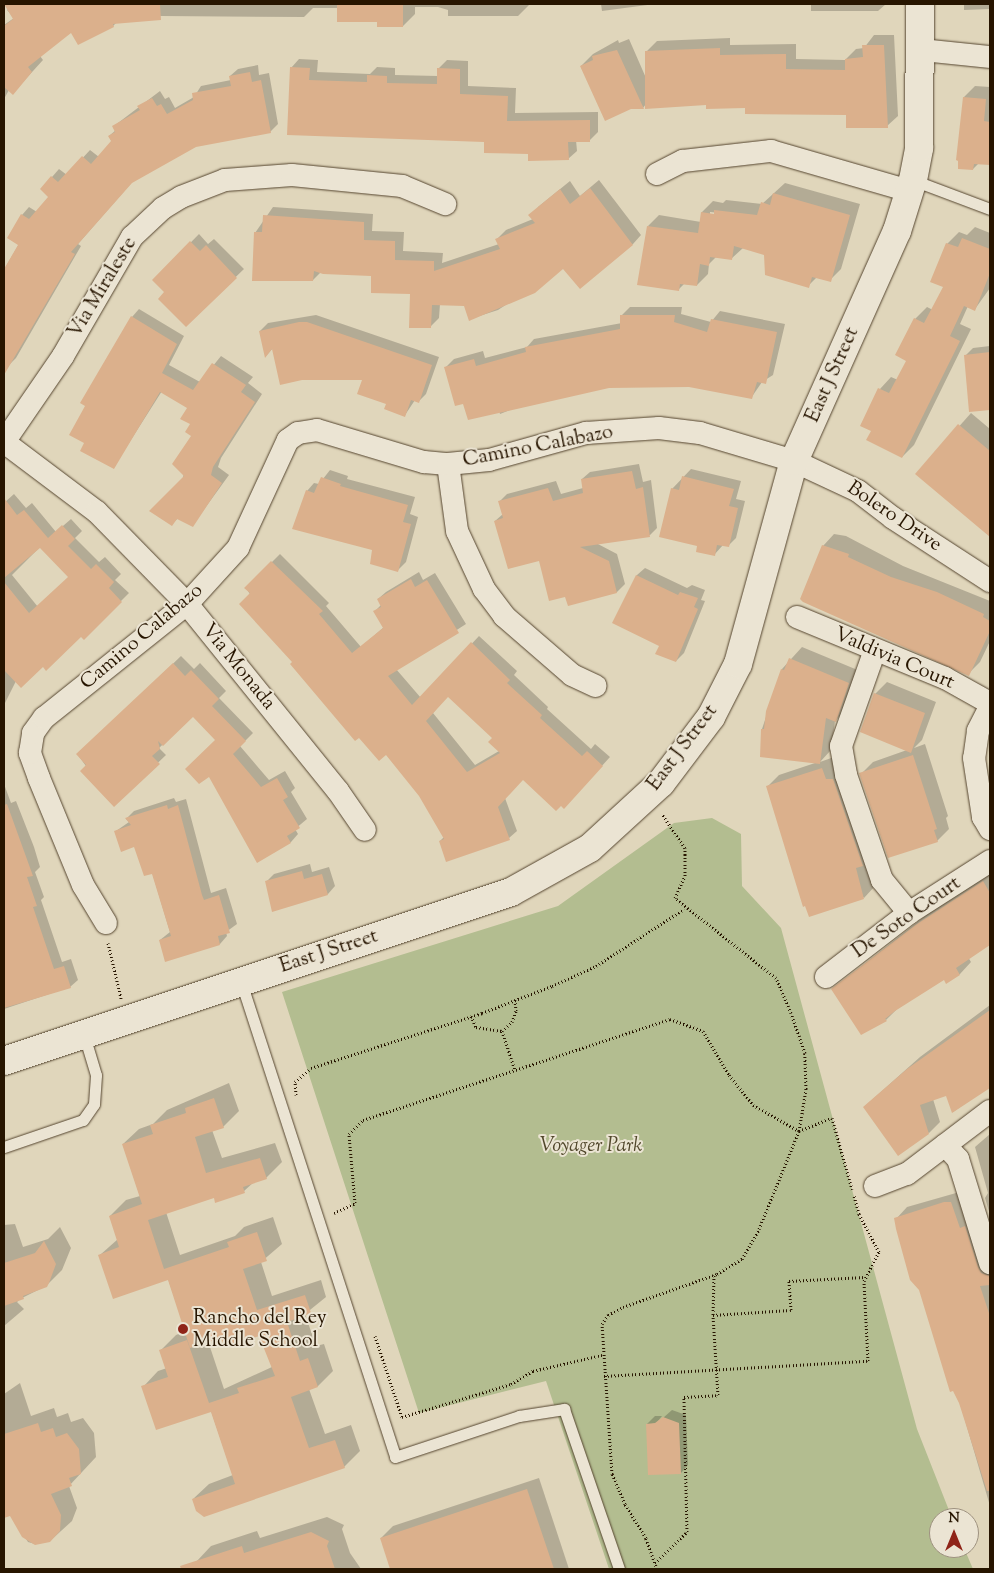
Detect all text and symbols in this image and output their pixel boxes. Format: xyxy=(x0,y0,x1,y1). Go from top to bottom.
street label: Via Miraleste xyxy=(63,233,143,343)
street label: East J Street xyxy=(801,324,865,426)
street label: Camino Calabazo xyxy=(461,421,615,473)
street label: Bolero Drive xyxy=(842,477,946,557)
street label: Camino Calabazo xyxy=(76,579,208,695)
street label: Via Monada xyxy=(196,619,280,715)
street label: Valdivia Court xyxy=(830,623,958,695)
street label: East J Street xyxy=(643,700,723,796)
street label: De Soto Court xyxy=(848,872,966,964)
street label: East J Street xyxy=(277,925,381,979)
park label: Voyager Park xyxy=(540,1134,642,1158)
place label: Rancho del Rey Middle School xyxy=(193,1306,327,1353)
marker: Rancho del Rey Middle School xyxy=(177,1323,189,1335)
north arrow xyxy=(929,1508,979,1558)
text: N xyxy=(948,1509,960,1529)

